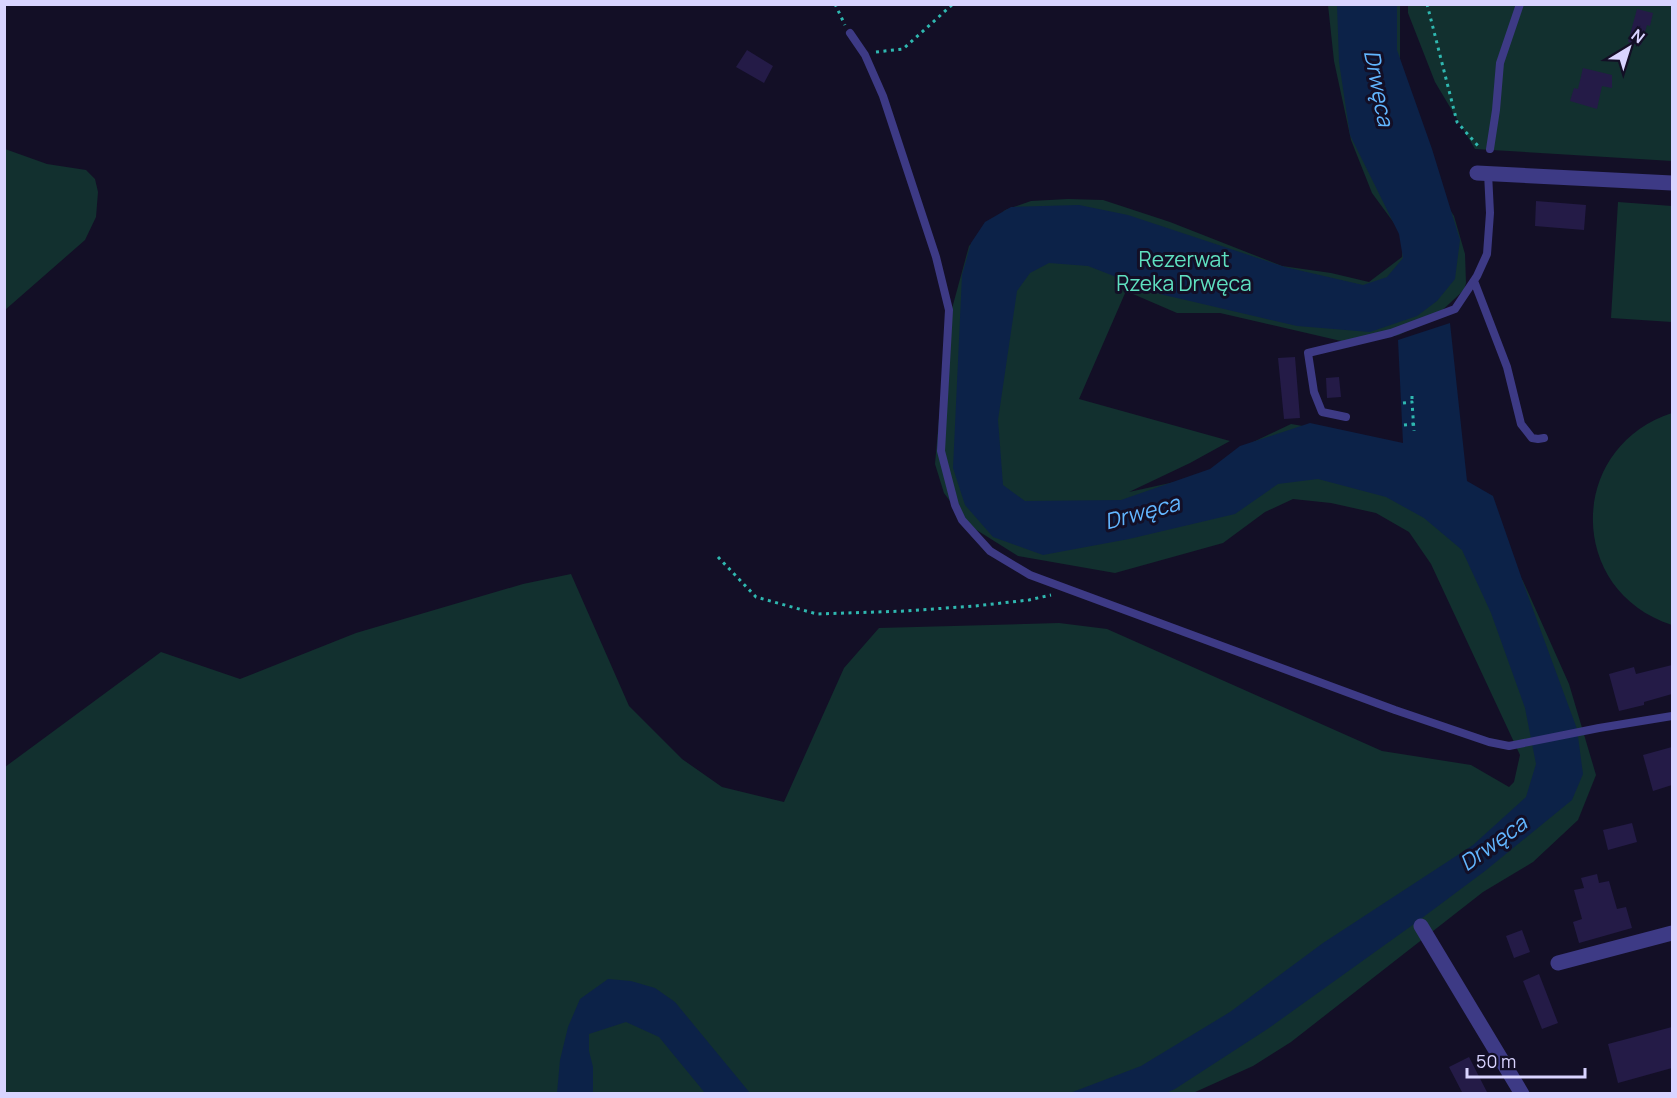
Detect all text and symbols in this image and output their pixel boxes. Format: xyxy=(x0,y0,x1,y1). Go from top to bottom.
north arrow xyxy=(1599,18,1659,78)
text: N xyxy=(1627,24,1650,48)
water label: Drwęca xyxy=(1357,47,1401,130)
park label: Rezerwat Rzeka Drwęca xyxy=(1116,245,1252,297)
water label: Drwęca xyxy=(1101,487,1185,536)
water label: Drwęca xyxy=(1453,807,1534,878)
scale bar xyxy=(1467,1041,1586,1079)
text: 50 m xyxy=(1476,1049,1516,1073)

